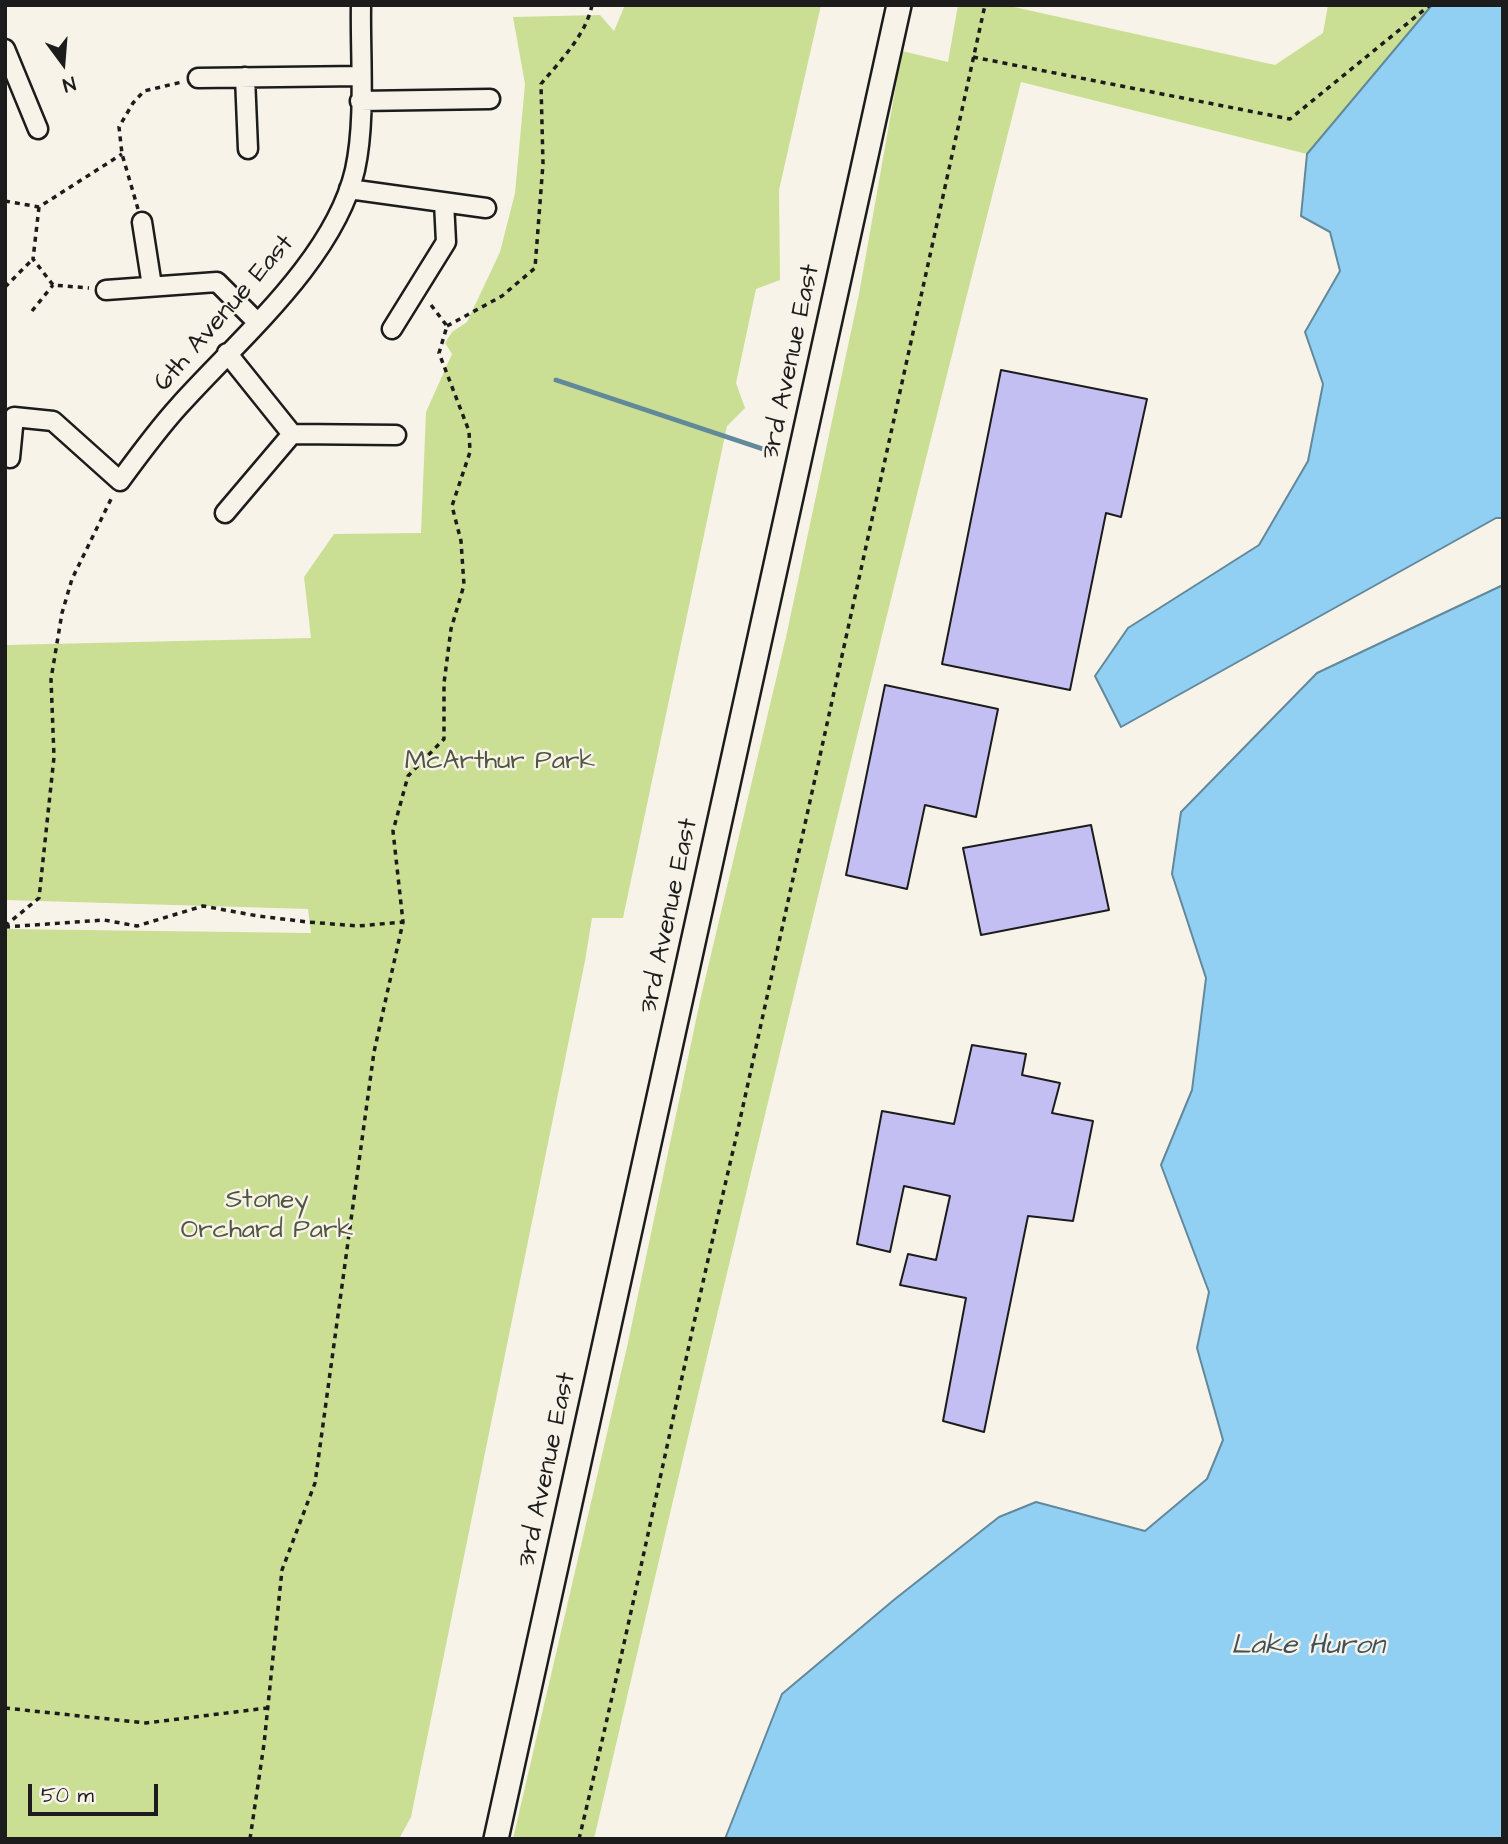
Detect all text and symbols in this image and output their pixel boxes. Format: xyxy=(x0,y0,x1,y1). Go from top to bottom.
north arrow xyxy=(28,28,98,98)
text: N xyxy=(59,69,78,98)
street label: 6th Avenue East xyxy=(149,229,301,399)
street label: 3rd Avenue East xyxy=(756,262,828,462)
park label: McArthur Park xyxy=(405,747,595,779)
street label: 3rd Avenue East xyxy=(634,816,706,1016)
park label: Stoney Orchard Park xyxy=(181,1186,353,1248)
street label: 3rd Avenue East xyxy=(512,1370,584,1570)
water label: Lake Huron xyxy=(1231,1630,1385,1664)
scale bar xyxy=(32,1770,161,1814)
text: 50 m xyxy=(41,1781,94,1810)

